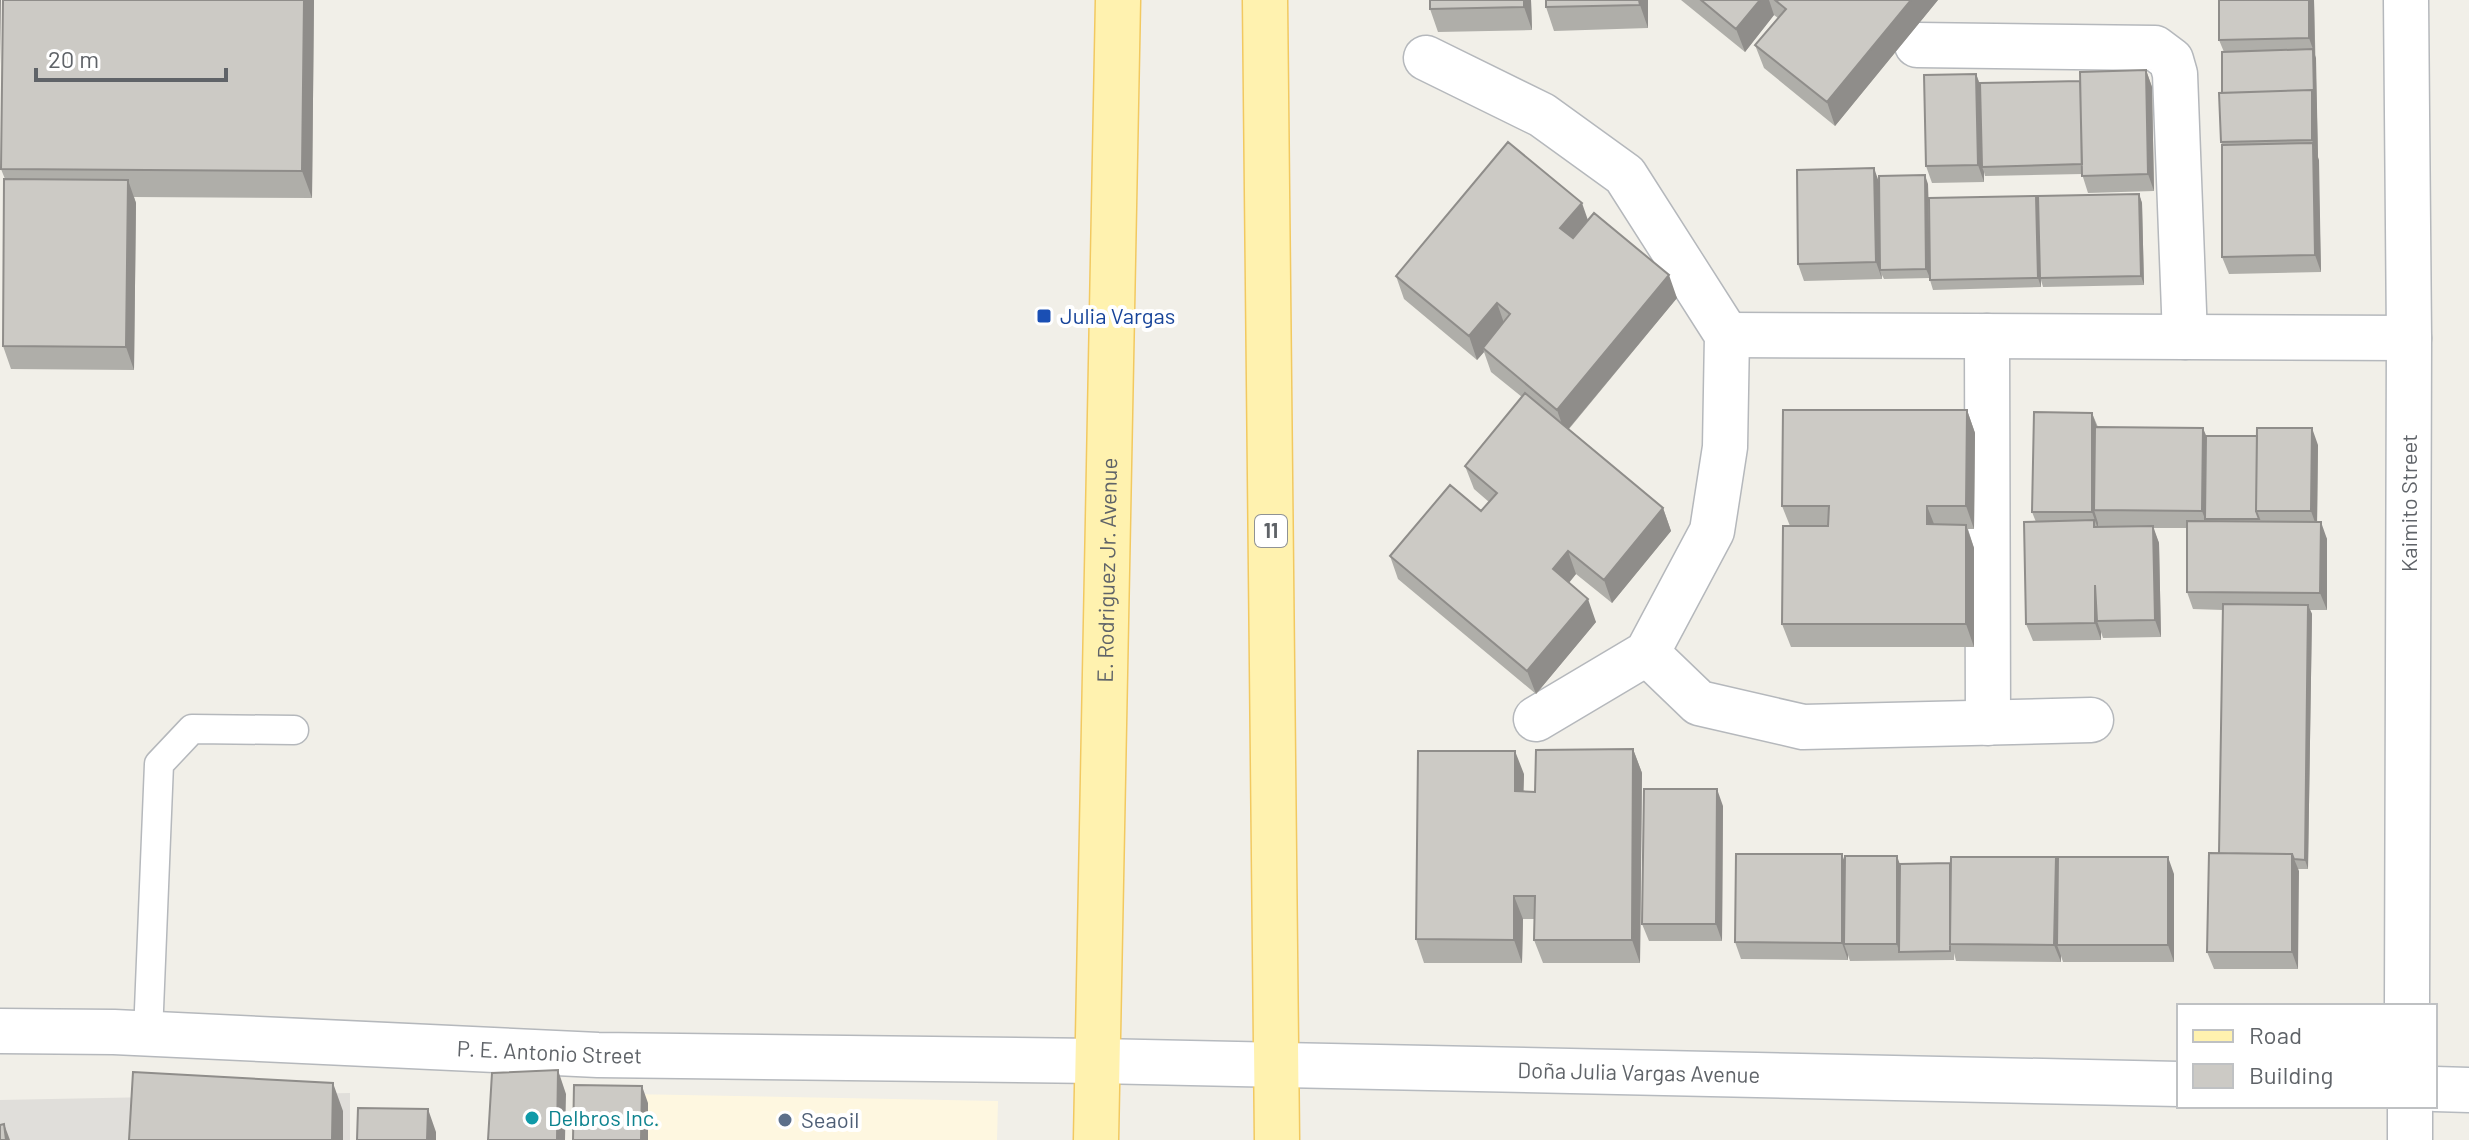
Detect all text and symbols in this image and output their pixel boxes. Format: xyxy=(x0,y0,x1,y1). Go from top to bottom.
scale bar xyxy=(36,32,226,82)
text: 20 m xyxy=(48,44,99,73)
place label: Julia Vargas xyxy=(1060,302,1175,328)
marker: Julia Vargas xyxy=(1035,307,1053,325)
street label: Kaimito Street xyxy=(2395,434,2421,572)
street label: E. Rodriguez Jr. Avenue xyxy=(1091,457,1121,683)
road number: 11 xyxy=(1255,515,1287,547)
legend xyxy=(2177,1004,2437,1108)
text: Road xyxy=(2249,1020,2302,1049)
street label: P. E. Antonio Street xyxy=(456,1034,642,1068)
street label: Doña Julia Vargas Avenue xyxy=(1517,1056,1761,1087)
text: Building xyxy=(2249,1060,2333,1089)
place label: Delbros Inc. xyxy=(548,1104,660,1130)
place label: Seaoil xyxy=(801,1106,859,1132)
marker: Delbros Inc. xyxy=(523,1109,541,1127)
marker: Seaoil xyxy=(776,1111,794,1129)

